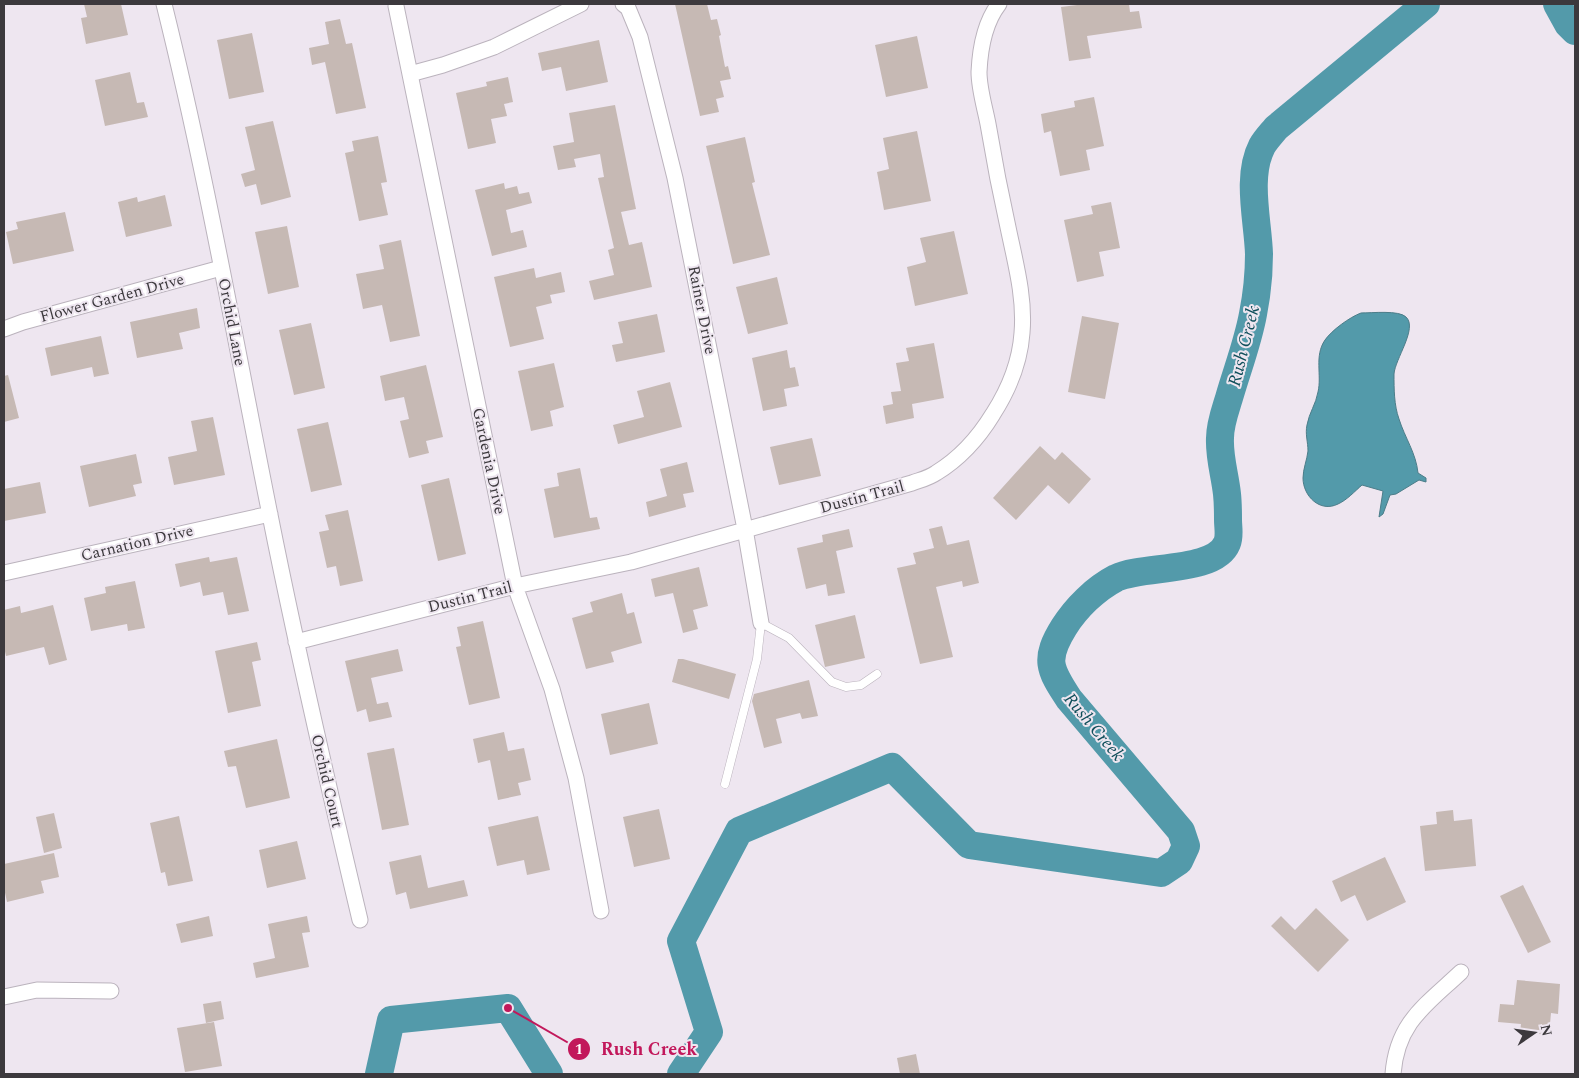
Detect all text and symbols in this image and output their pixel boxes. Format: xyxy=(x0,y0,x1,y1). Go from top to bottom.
street label: Rainer Drive xyxy=(682,263,722,357)
street label: Flower Garden Drive xyxy=(37,267,187,329)
street label: Orchid Lane xyxy=(212,276,252,368)
water label: Rush Creek xyxy=(1221,302,1267,389)
street label: Gardenia Drive xyxy=(466,405,512,517)
street label: Dustin Trail xyxy=(817,474,907,520)
street label: Carnation Drive xyxy=(78,518,196,568)
street label: Dustin Trail xyxy=(425,575,515,619)
water label: Rush Creek xyxy=(1057,687,1131,768)
street label: Orchid Court xyxy=(305,732,349,830)
north arrow xyxy=(1509,1008,1559,1058)
text: N xyxy=(1535,1022,1558,1038)
callout: Rush Creek xyxy=(566,1032,708,1065)
text: Rush Creek xyxy=(601,1036,697,1063)
text: 1 xyxy=(575,1038,583,1061)

